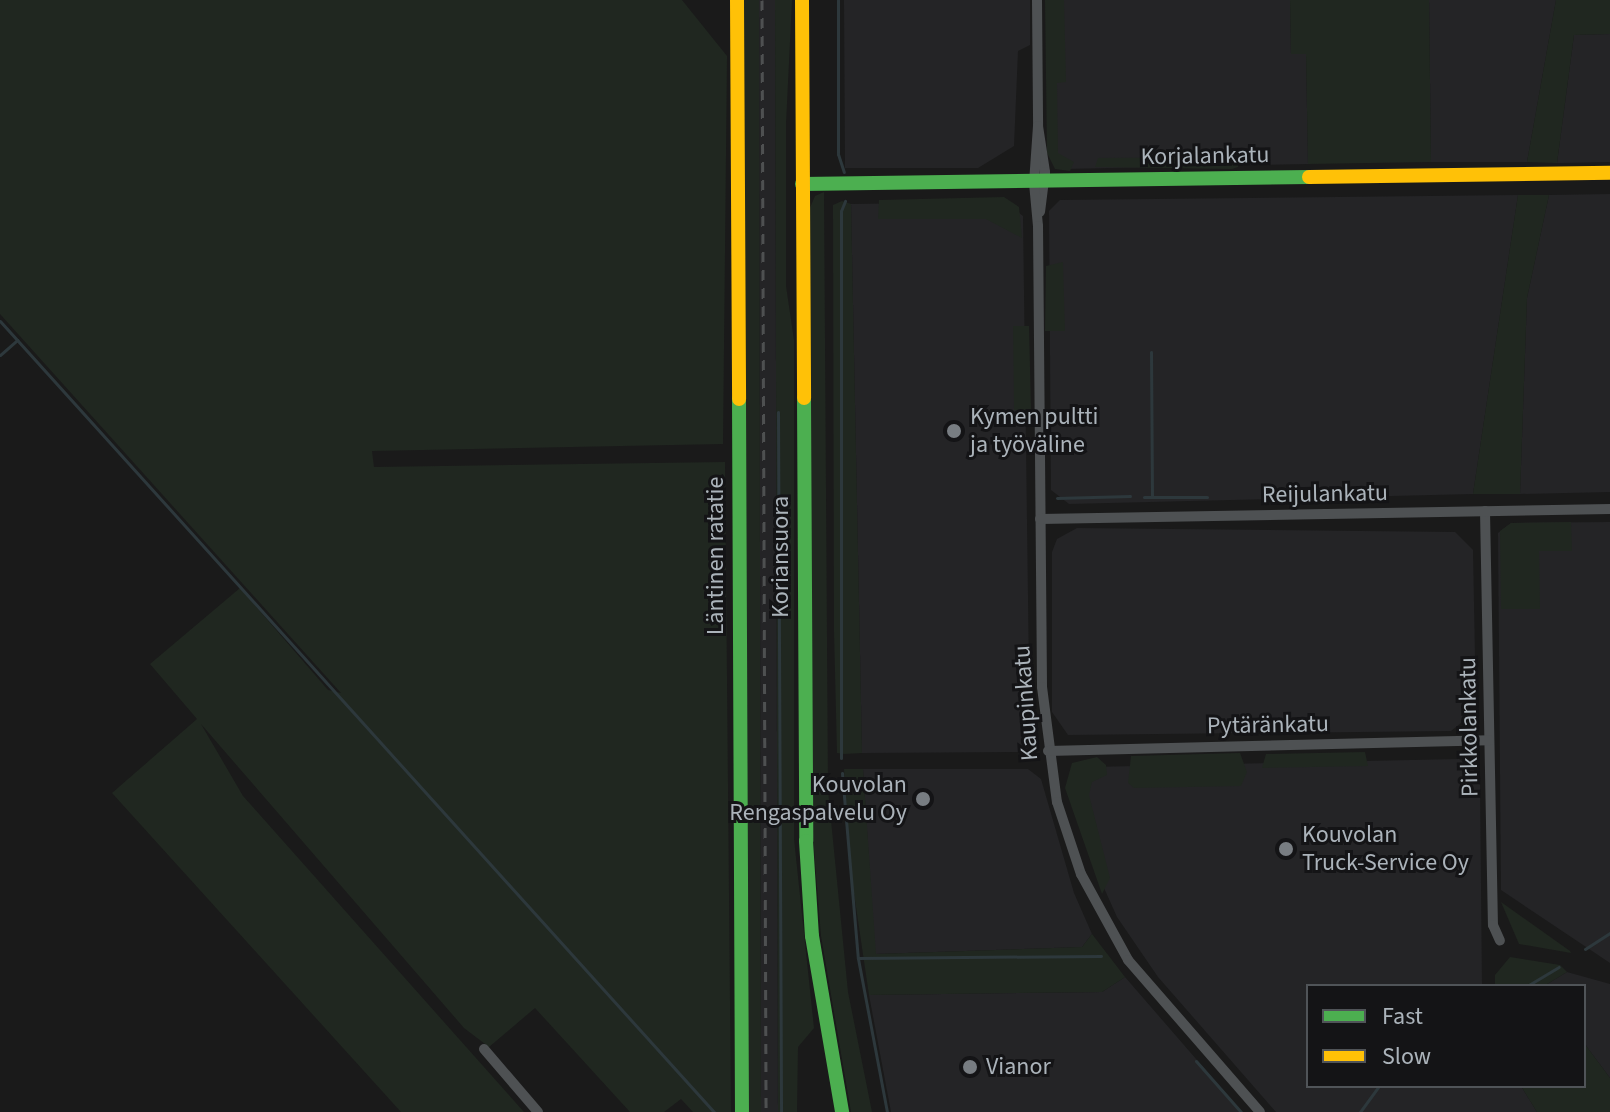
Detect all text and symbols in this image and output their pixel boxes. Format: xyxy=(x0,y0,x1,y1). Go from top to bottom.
street label: Korjalankatu xyxy=(1140,140,1270,172)
place label: Kymen pultti ja työväline xyxy=(970,403,1099,459)
marker: Kymen pultti ja työväline xyxy=(945,422,963,440)
street label: Läntinen ratatie xyxy=(702,477,730,635)
street label: Reijulankatu xyxy=(1262,479,1388,509)
street label: Koriansuora xyxy=(767,496,795,618)
street label: Kaupinkatu xyxy=(1008,644,1044,762)
street label: Pirkkolankatu xyxy=(1453,657,1485,797)
street label: Pytäränkatu xyxy=(1207,710,1329,740)
place label: Kouvolan Rengaspalvelu Oy xyxy=(729,771,907,827)
marker: Kouvolan Rengaspalvelu Oy xyxy=(914,790,932,808)
place label: Kouvolan Truck-Service Oy xyxy=(1302,821,1469,877)
marker: Kouvolan Truck-Service Oy xyxy=(1277,840,1295,858)
legend xyxy=(1306,984,1586,1088)
text: Fast xyxy=(1382,999,1423,1034)
text: Slow xyxy=(1382,1039,1431,1074)
place label: Vianor xyxy=(986,1053,1051,1081)
marker: Vianor xyxy=(961,1058,979,1076)

